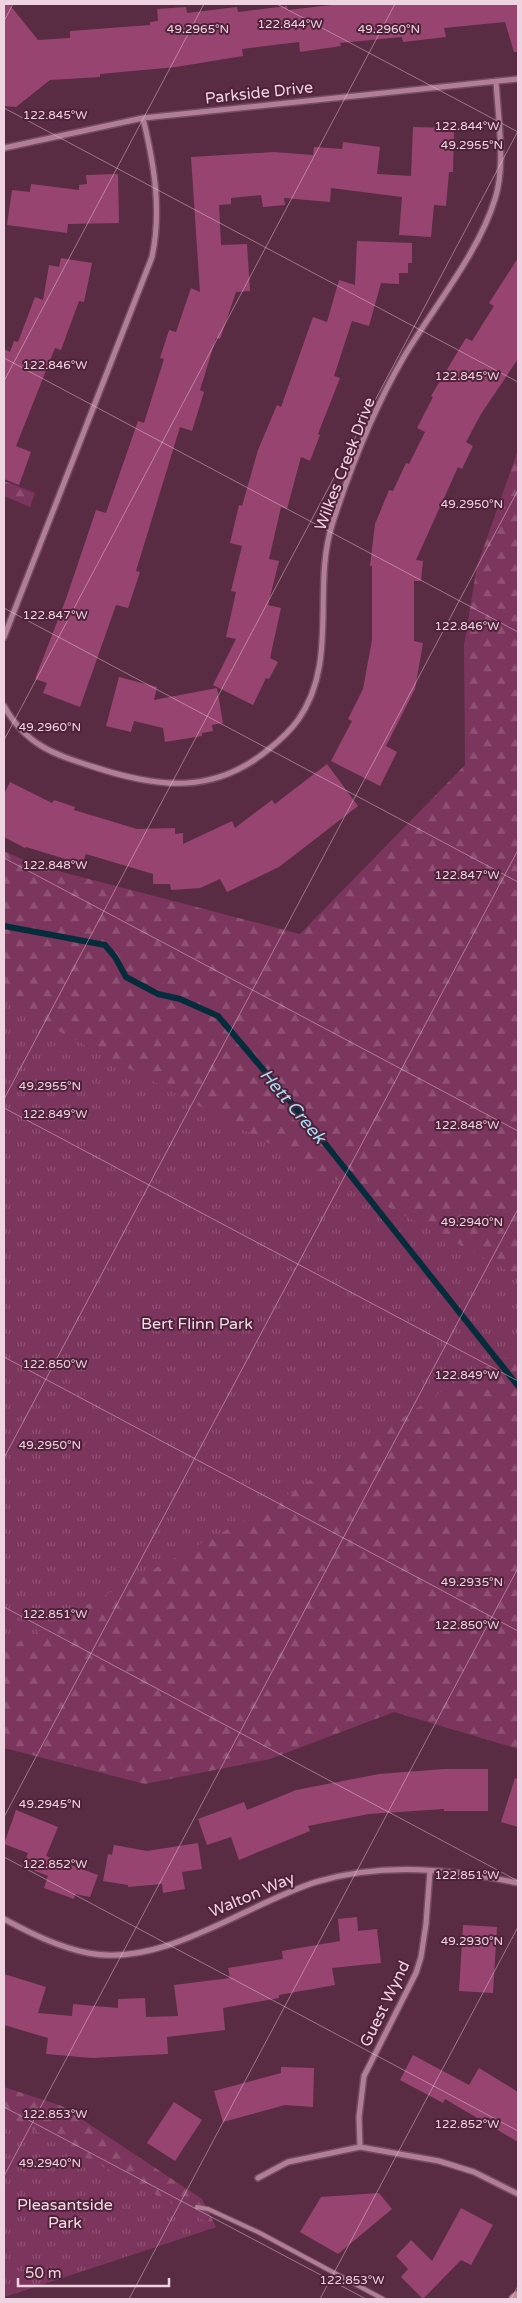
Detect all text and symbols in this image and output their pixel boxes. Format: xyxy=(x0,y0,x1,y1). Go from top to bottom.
text: 122.844°W xyxy=(258,17,322,31)
text: 49.2965°N xyxy=(167,22,229,36)
text: 49.2960°N xyxy=(358,22,420,36)
street label: Parkside Drive xyxy=(204,77,314,109)
text: 122.845°W xyxy=(23,108,87,122)
text: 122.844°W xyxy=(435,119,499,133)
text: 49.2955°N xyxy=(441,138,503,152)
text: 122.846°W xyxy=(23,358,87,372)
text: 122.845°W xyxy=(435,369,499,383)
street label: Wilkes Creek Drive xyxy=(310,395,380,533)
text: 49.2950°N xyxy=(441,497,503,511)
text: 122.847°W xyxy=(22,608,88,622)
text: 122.846°W xyxy=(435,619,499,633)
text: 49.2960°N xyxy=(19,720,81,734)
text: 122.848°W xyxy=(23,858,87,872)
text: 122.847°W xyxy=(434,868,500,882)
water label: Hett Creek xyxy=(255,1064,331,1149)
text: 49.2955°N xyxy=(19,1079,81,1093)
text: 122.849°W xyxy=(23,1107,87,1121)
text: 122.848°W xyxy=(435,1118,499,1132)
text: 49.2940°N xyxy=(441,1215,503,1229)
park label: Bert Flinn Park xyxy=(141,1314,253,1334)
text: 122.850°W xyxy=(23,1357,87,1371)
text: 122.849°W xyxy=(435,1368,499,1382)
text: 49.2950°N xyxy=(19,1438,81,1452)
text: 49.2935°N xyxy=(441,1575,503,1589)
text: 122.851°W xyxy=(23,1607,87,1621)
text: 122.850°W xyxy=(435,1618,499,1632)
text: 49.2945°N xyxy=(19,1797,81,1811)
text: 122.852°W xyxy=(23,1857,87,1871)
street label: Walton Way xyxy=(206,1868,298,1922)
text: 122.851°W xyxy=(435,1868,499,1882)
text: 49.2930°N xyxy=(441,1934,503,1948)
street label: Guest Wynd xyxy=(356,1958,414,2050)
text: 122.853°W xyxy=(23,2107,87,2121)
text: 122.852°W xyxy=(435,2117,499,2131)
text: 49.2940°N xyxy=(19,2156,81,2170)
park label: Pleasantside Park xyxy=(17,2195,113,2233)
scale bar xyxy=(18,2256,169,2288)
text: 50 m xyxy=(25,2264,62,2282)
text: 122.853°W xyxy=(320,2273,384,2287)

